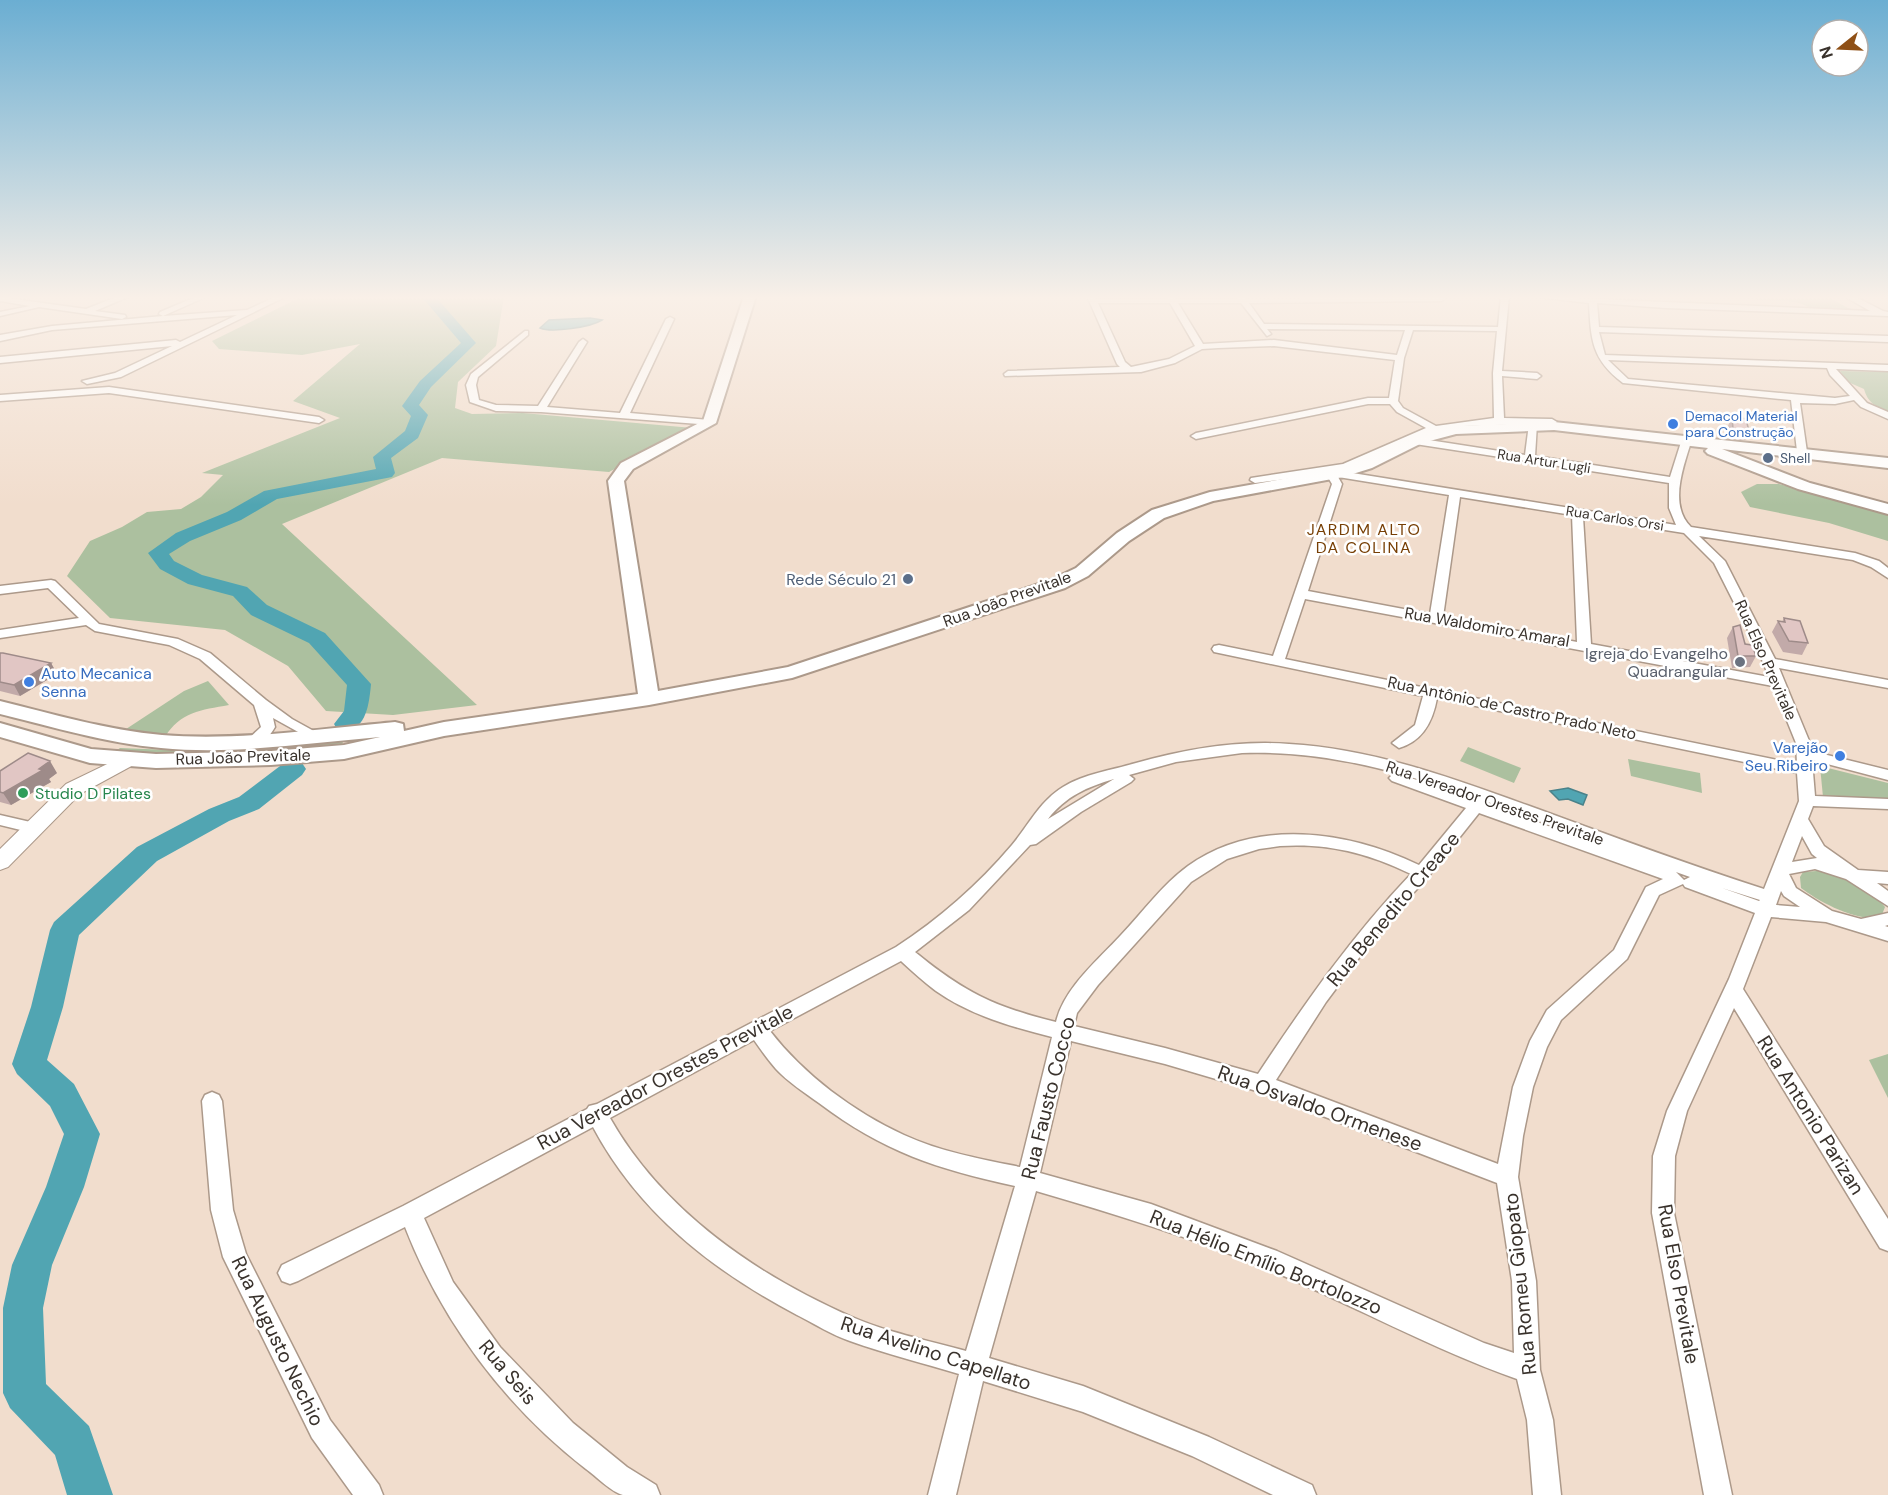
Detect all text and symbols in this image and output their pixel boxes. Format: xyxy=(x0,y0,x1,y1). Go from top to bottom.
north arrow xyxy=(1810,18,1870,78)
text: N xyxy=(1814,44,1838,61)
place label: Demacol Material para Construção xyxy=(1685,407,1798,441)
marker: Demacol Material para Construção xyxy=(1666,417,1680,431)
street label: Rua Artur Lugli xyxy=(1496,445,1592,477)
place label: Shell xyxy=(1780,449,1810,467)
marker: Shell xyxy=(1761,451,1775,465)
street label: Rua Carlos Orsi xyxy=(1565,501,1665,535)
district label: JARDIM ALTO DA COLINA xyxy=(1307,519,1421,558)
street label: Rua João Previtale xyxy=(940,566,1074,632)
place label: Rede Século 21 xyxy=(786,569,896,590)
marker: Rede Século 21 xyxy=(901,572,915,586)
street label: Rua Elso Previtale xyxy=(1730,597,1802,723)
street label: Rua Waldomiro Amaral xyxy=(1403,602,1571,652)
place label: Igreja do Evangelho Quadrangular xyxy=(1585,643,1728,682)
marker: Igreja do Evangelho Quadrangular xyxy=(1733,655,1747,669)
place label: Auto Mecanica Senna xyxy=(41,663,152,702)
street label: Rua Antônio de Castro Prado Neto xyxy=(1386,671,1638,745)
marker: Auto Mecanica Senna xyxy=(22,675,36,689)
place label: Varejão Seu Ribeiro xyxy=(1745,737,1828,776)
street label: Rua João Previtale xyxy=(175,744,311,770)
marker: Varejão Seu Ribeiro xyxy=(1833,749,1847,763)
street label: Rua Vereador Orestes Previtale xyxy=(1383,756,1607,850)
place label: Studio D Pilates xyxy=(35,783,151,804)
marker: Studio D Pilates xyxy=(16,786,30,800)
street label: Rua Benedito Creace xyxy=(1321,826,1465,992)
street label: Rua Vereador Orestes Previtale xyxy=(532,998,798,1156)
street label: Rua Fausto Cocco xyxy=(1015,1014,1081,1182)
street label: Rua Antonio Parizan xyxy=(1752,1031,1870,1199)
street label: Rua Osvaldo Ormenese xyxy=(1214,1059,1426,1157)
street label: Rua Romeu Giopato xyxy=(1498,1192,1542,1376)
street label: Rua Elso Previtale xyxy=(1652,1202,1706,1366)
street label: Rua Hélio Emílio Bortolozzo xyxy=(1146,1203,1386,1321)
street label: Rua Augusto Nechio xyxy=(226,1252,330,1430)
street label: Rua Avelino Capellato xyxy=(837,1310,1035,1396)
street label: Rua Seis xyxy=(473,1334,543,1410)

